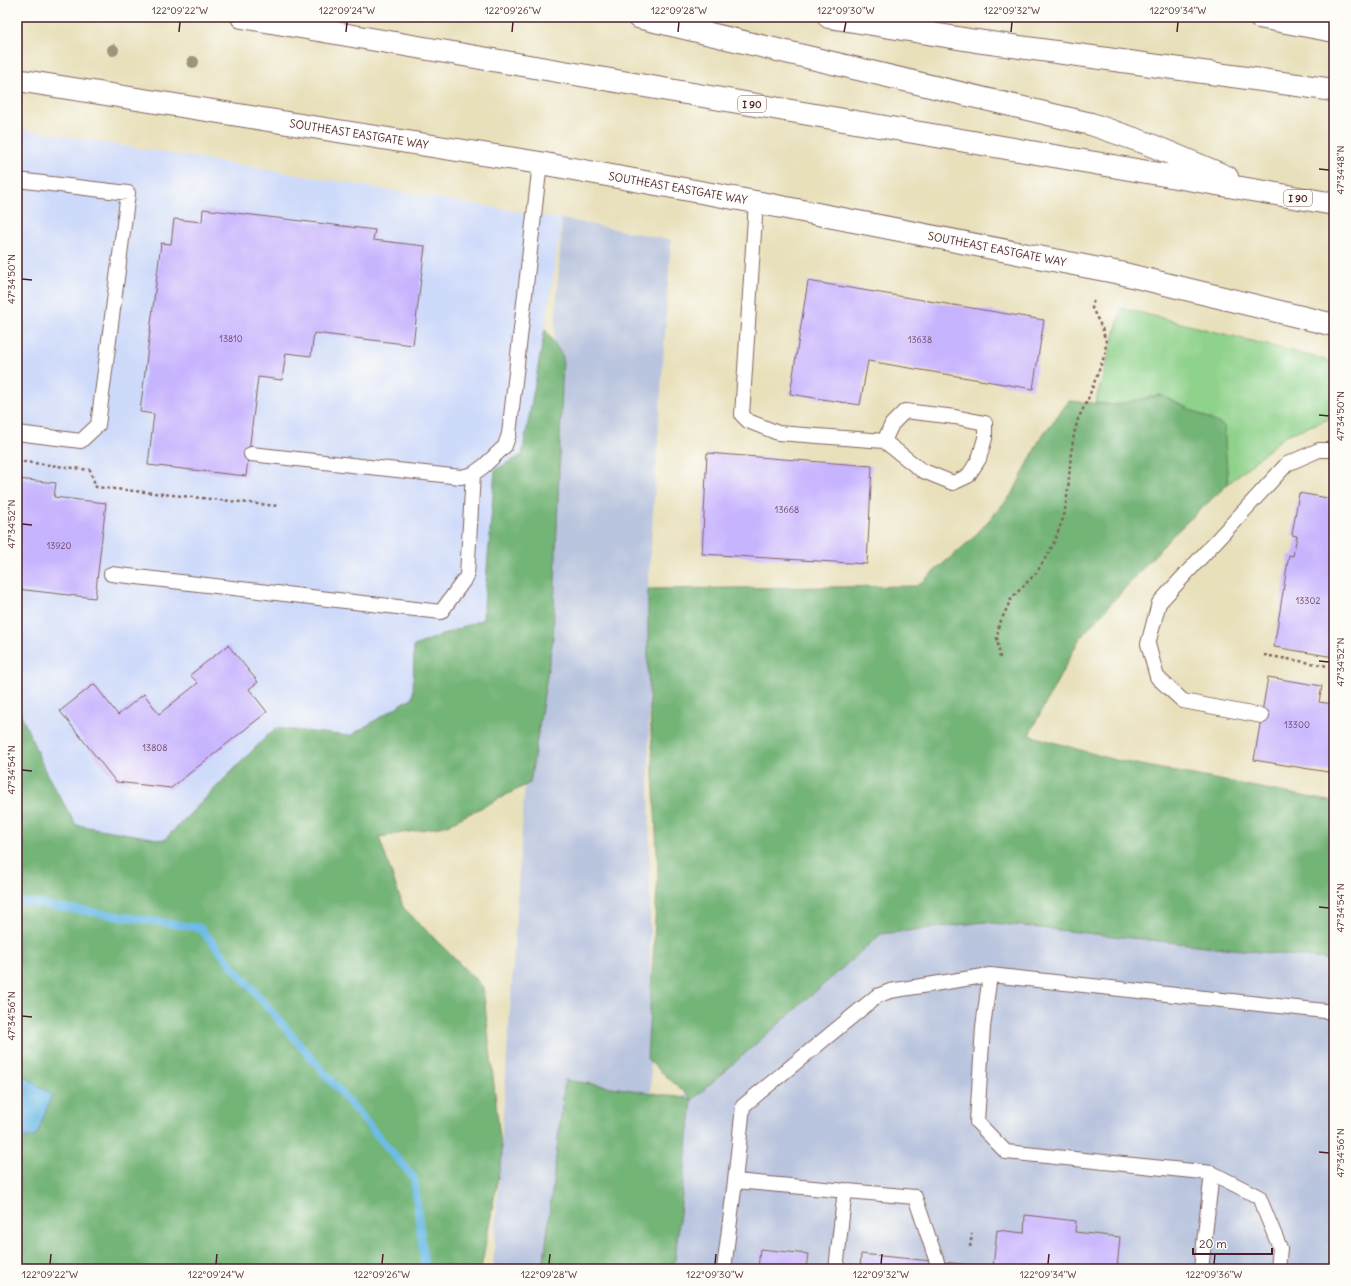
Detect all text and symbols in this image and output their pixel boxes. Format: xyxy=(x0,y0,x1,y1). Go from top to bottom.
text: 122°09'22"W xyxy=(152,4,208,17)
text: 122°09'24"W xyxy=(319,4,375,17)
text: 122°09'26"W xyxy=(485,4,541,17)
text: 122°09'28"W xyxy=(651,4,707,17)
text: 122°09'30"W xyxy=(817,4,875,17)
text: 122°09'32"W xyxy=(984,4,1040,17)
text: 122°09'34"W xyxy=(1150,4,1206,17)
road number: I 90 xyxy=(738,96,766,112)
street label: SOUTHEAST EASTGATE WAY xyxy=(288,116,430,152)
text: 47°34'48"N xyxy=(1334,146,1347,194)
street label: SOUTHEAST EASTGATE WAY xyxy=(608,169,748,207)
road number: I 90 xyxy=(1284,190,1312,206)
street label: SOUTHEAST EASTGATE WAY xyxy=(927,229,1067,269)
text: 47°34'50"N xyxy=(5,254,18,304)
house number: 13810 xyxy=(219,333,243,344)
house number: 13638 xyxy=(908,334,932,345)
text: 47°34'50"N xyxy=(1334,391,1347,441)
text: 47°34'52"N xyxy=(5,500,18,548)
house number: 13668 xyxy=(775,504,799,515)
house number: 13920 xyxy=(47,540,71,551)
house number: 13302 xyxy=(1296,595,1320,606)
text: 47°34'52"N xyxy=(1334,638,1347,686)
house number: 13300 xyxy=(1284,719,1310,730)
house number: 13808 xyxy=(143,742,167,753)
text: 47°34'54"N xyxy=(5,745,18,795)
text: 47°34'54"N xyxy=(1334,883,1347,933)
text: 47°34'56"N xyxy=(5,991,18,1041)
text: 47°34'56"N xyxy=(1334,1128,1347,1178)
scale bar xyxy=(1193,1230,1272,1256)
text: 20 m xyxy=(1199,1236,1227,1251)
text: 122°09'22"W xyxy=(22,1268,78,1281)
text: 122°09'24"W xyxy=(188,1268,244,1281)
text: 122°09'26"W xyxy=(354,1268,410,1281)
text: 122°09'28"W xyxy=(521,1268,577,1281)
text: 122°09'30"W xyxy=(686,1268,744,1281)
text: 122°09'32"W xyxy=(853,1268,909,1281)
text: 122°09'34"W xyxy=(1020,1268,1076,1281)
text: 122°09'36"W xyxy=(1186,1268,1242,1281)

